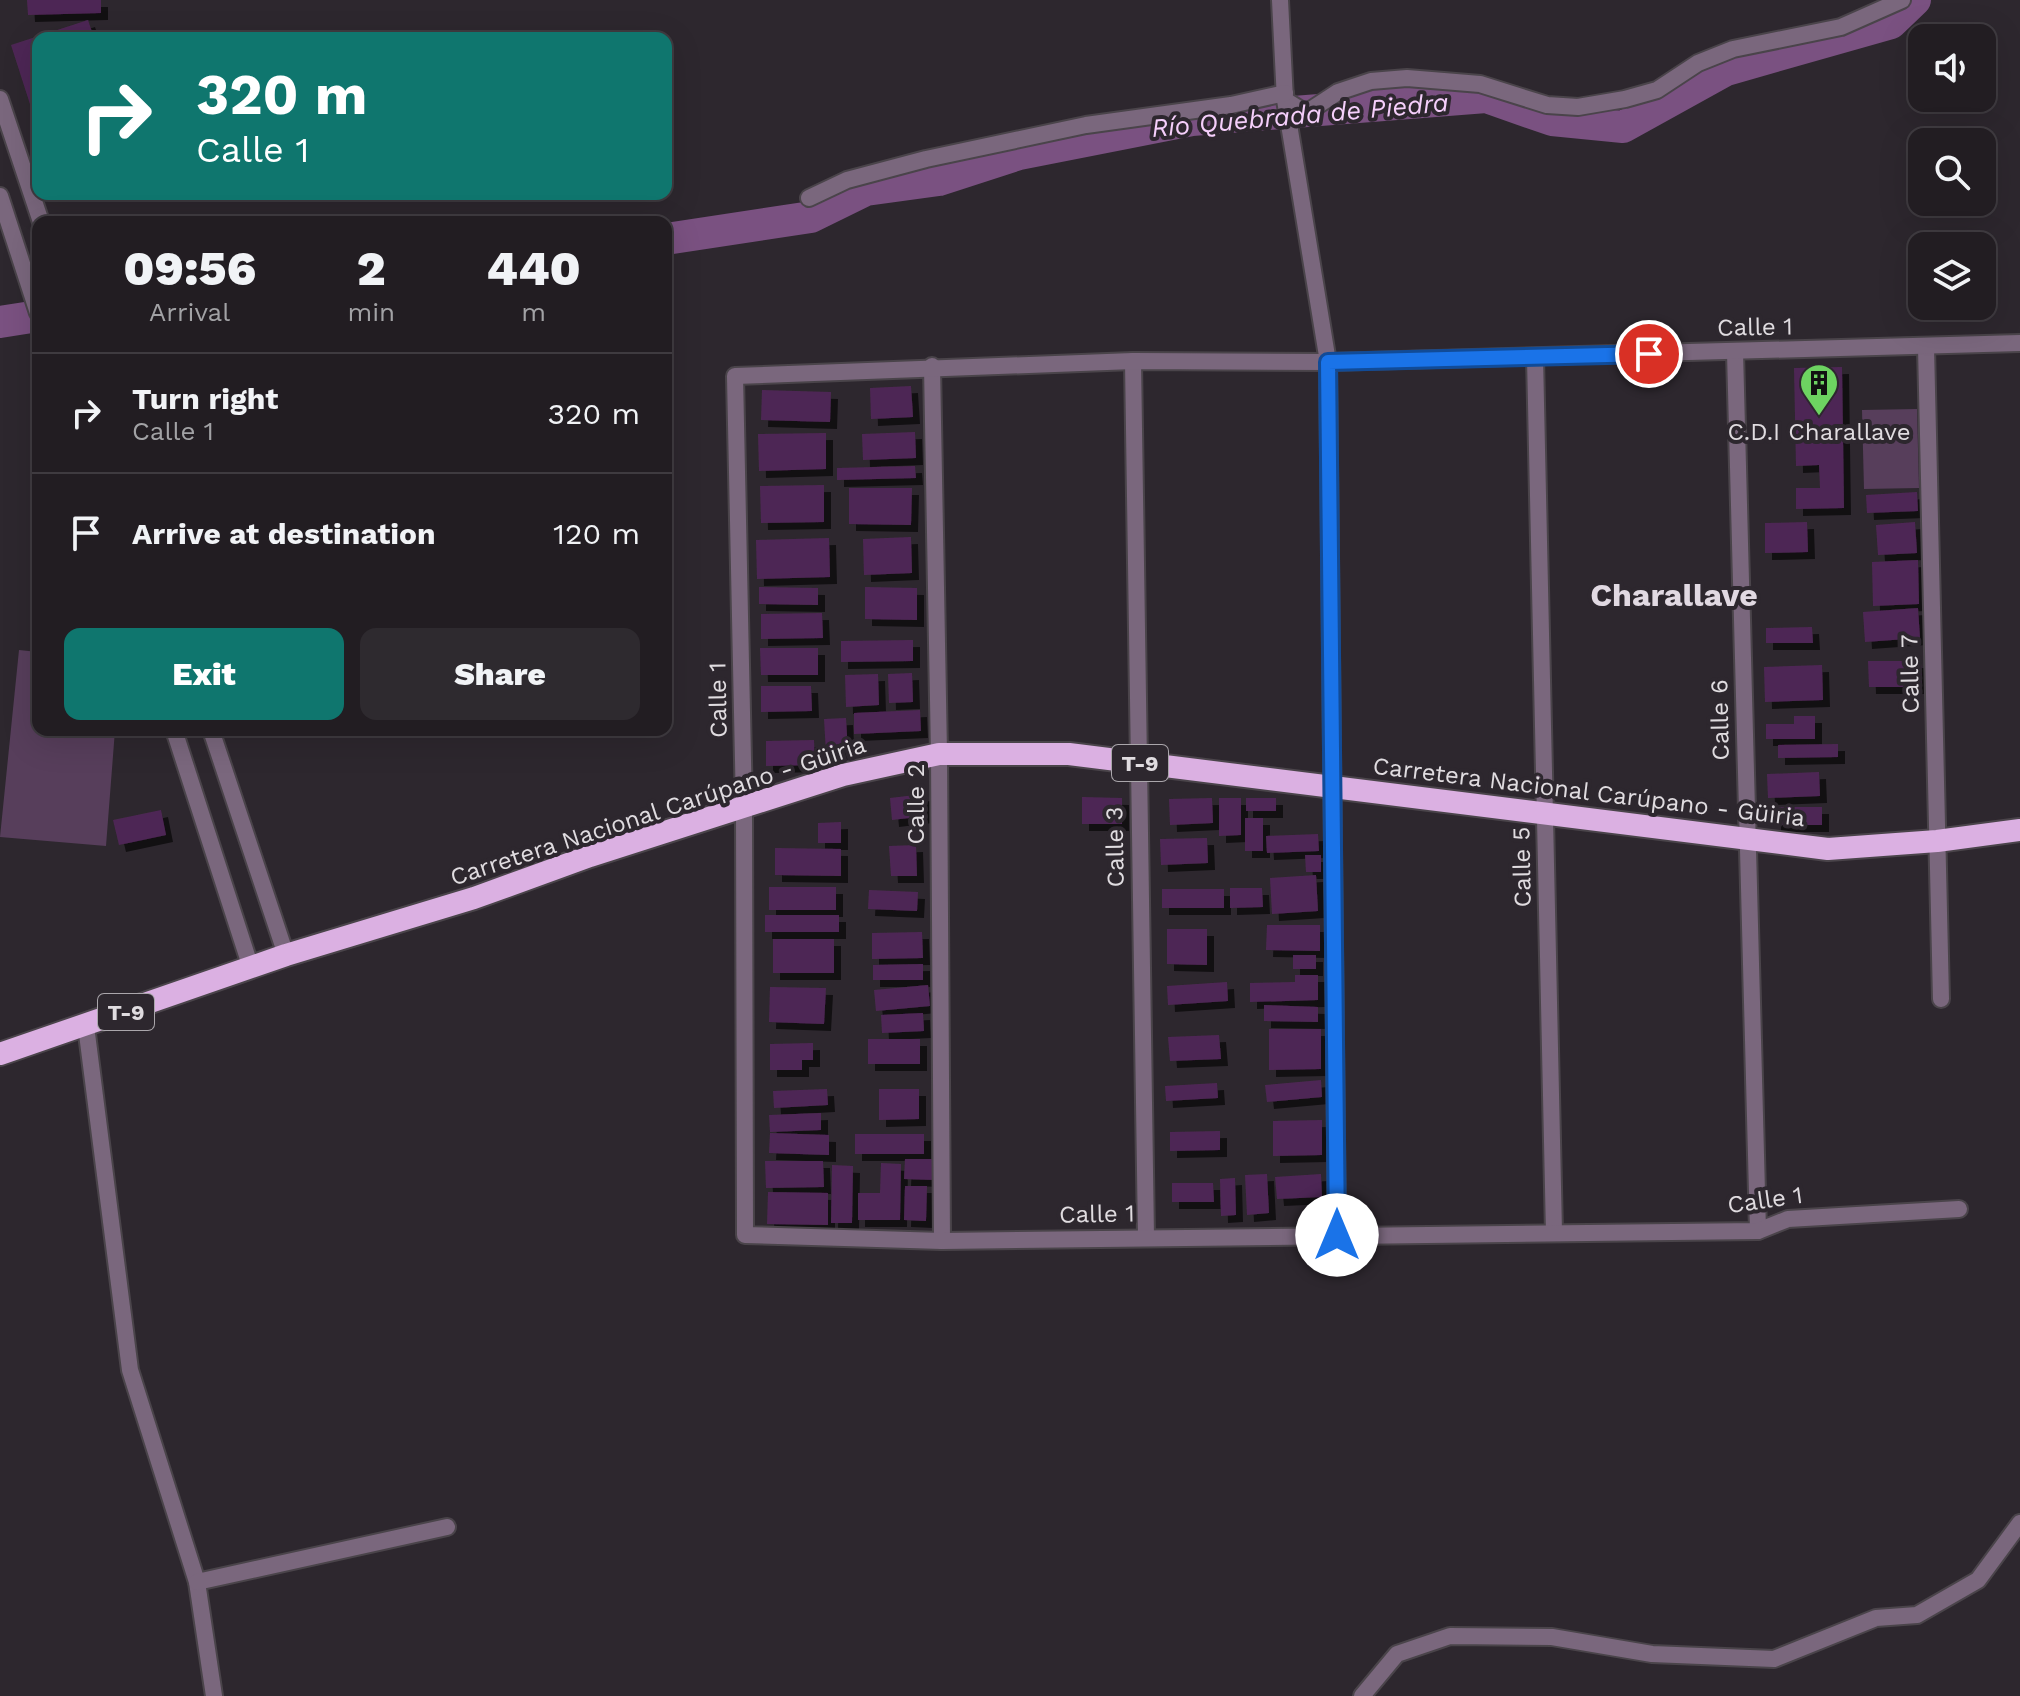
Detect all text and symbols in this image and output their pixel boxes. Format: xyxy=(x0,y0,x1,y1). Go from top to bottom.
map controls xyxy=(1908,24,1996,320)
button: sound xyxy=(1908,24,1996,112)
text: 320 m xyxy=(196,62,367,128)
icon: right xyxy=(64,64,168,168)
water label: Río Quebrada de Piedra xyxy=(1150,87,1450,143)
button: search xyxy=(1908,128,1996,216)
text: Calle 1 xyxy=(196,129,309,171)
button: layers xyxy=(1908,232,1996,320)
text: 09:56 xyxy=(123,240,256,297)
text: 2 xyxy=(357,240,386,297)
text: 440 xyxy=(486,240,581,297)
text: Arrival xyxy=(149,297,230,327)
text: min xyxy=(347,297,395,327)
text: m xyxy=(521,297,546,327)
street label: Calle 1 xyxy=(1717,312,1793,342)
pin xyxy=(1615,320,1683,388)
icon: arrive xyxy=(1627,332,1671,376)
building icon: C.D.I Charallave xyxy=(1798,362,1840,417)
text: Turn right xyxy=(132,381,278,416)
icon: right xyxy=(64,391,108,435)
text: 320 m xyxy=(548,396,640,431)
text: Calle 1 xyxy=(132,416,214,446)
place label: C.D.I Charallave xyxy=(1728,418,1910,446)
icon: arrive xyxy=(64,511,108,555)
text: Arrive at destination xyxy=(132,516,436,551)
text: 120 m xyxy=(553,516,640,551)
district label: Charallave xyxy=(1590,576,1758,614)
button: Exit xyxy=(64,628,344,720)
button: Share xyxy=(360,628,640,720)
street label: Calle 7 xyxy=(1895,634,1925,714)
street label: Calle 1 xyxy=(703,662,733,738)
street label: Calle 6 xyxy=(1705,679,1735,761)
street label: Carretera Nacional Carúpano - Güiria xyxy=(447,730,869,892)
road number: T-9 xyxy=(1112,745,1168,781)
street label: Carretera Nacional Carúpano - Güiria xyxy=(1371,752,1807,832)
street label: Calle 2 xyxy=(902,764,930,844)
street label: Calle 3 xyxy=(1100,806,1130,888)
street label: Calle 5 xyxy=(1507,826,1537,908)
road number: T-9 xyxy=(98,994,154,1030)
street label: Calle 1 xyxy=(1726,1181,1804,1219)
position arrow xyxy=(1295,1193,1379,1277)
street label: Calle 1 xyxy=(1059,1199,1135,1229)

